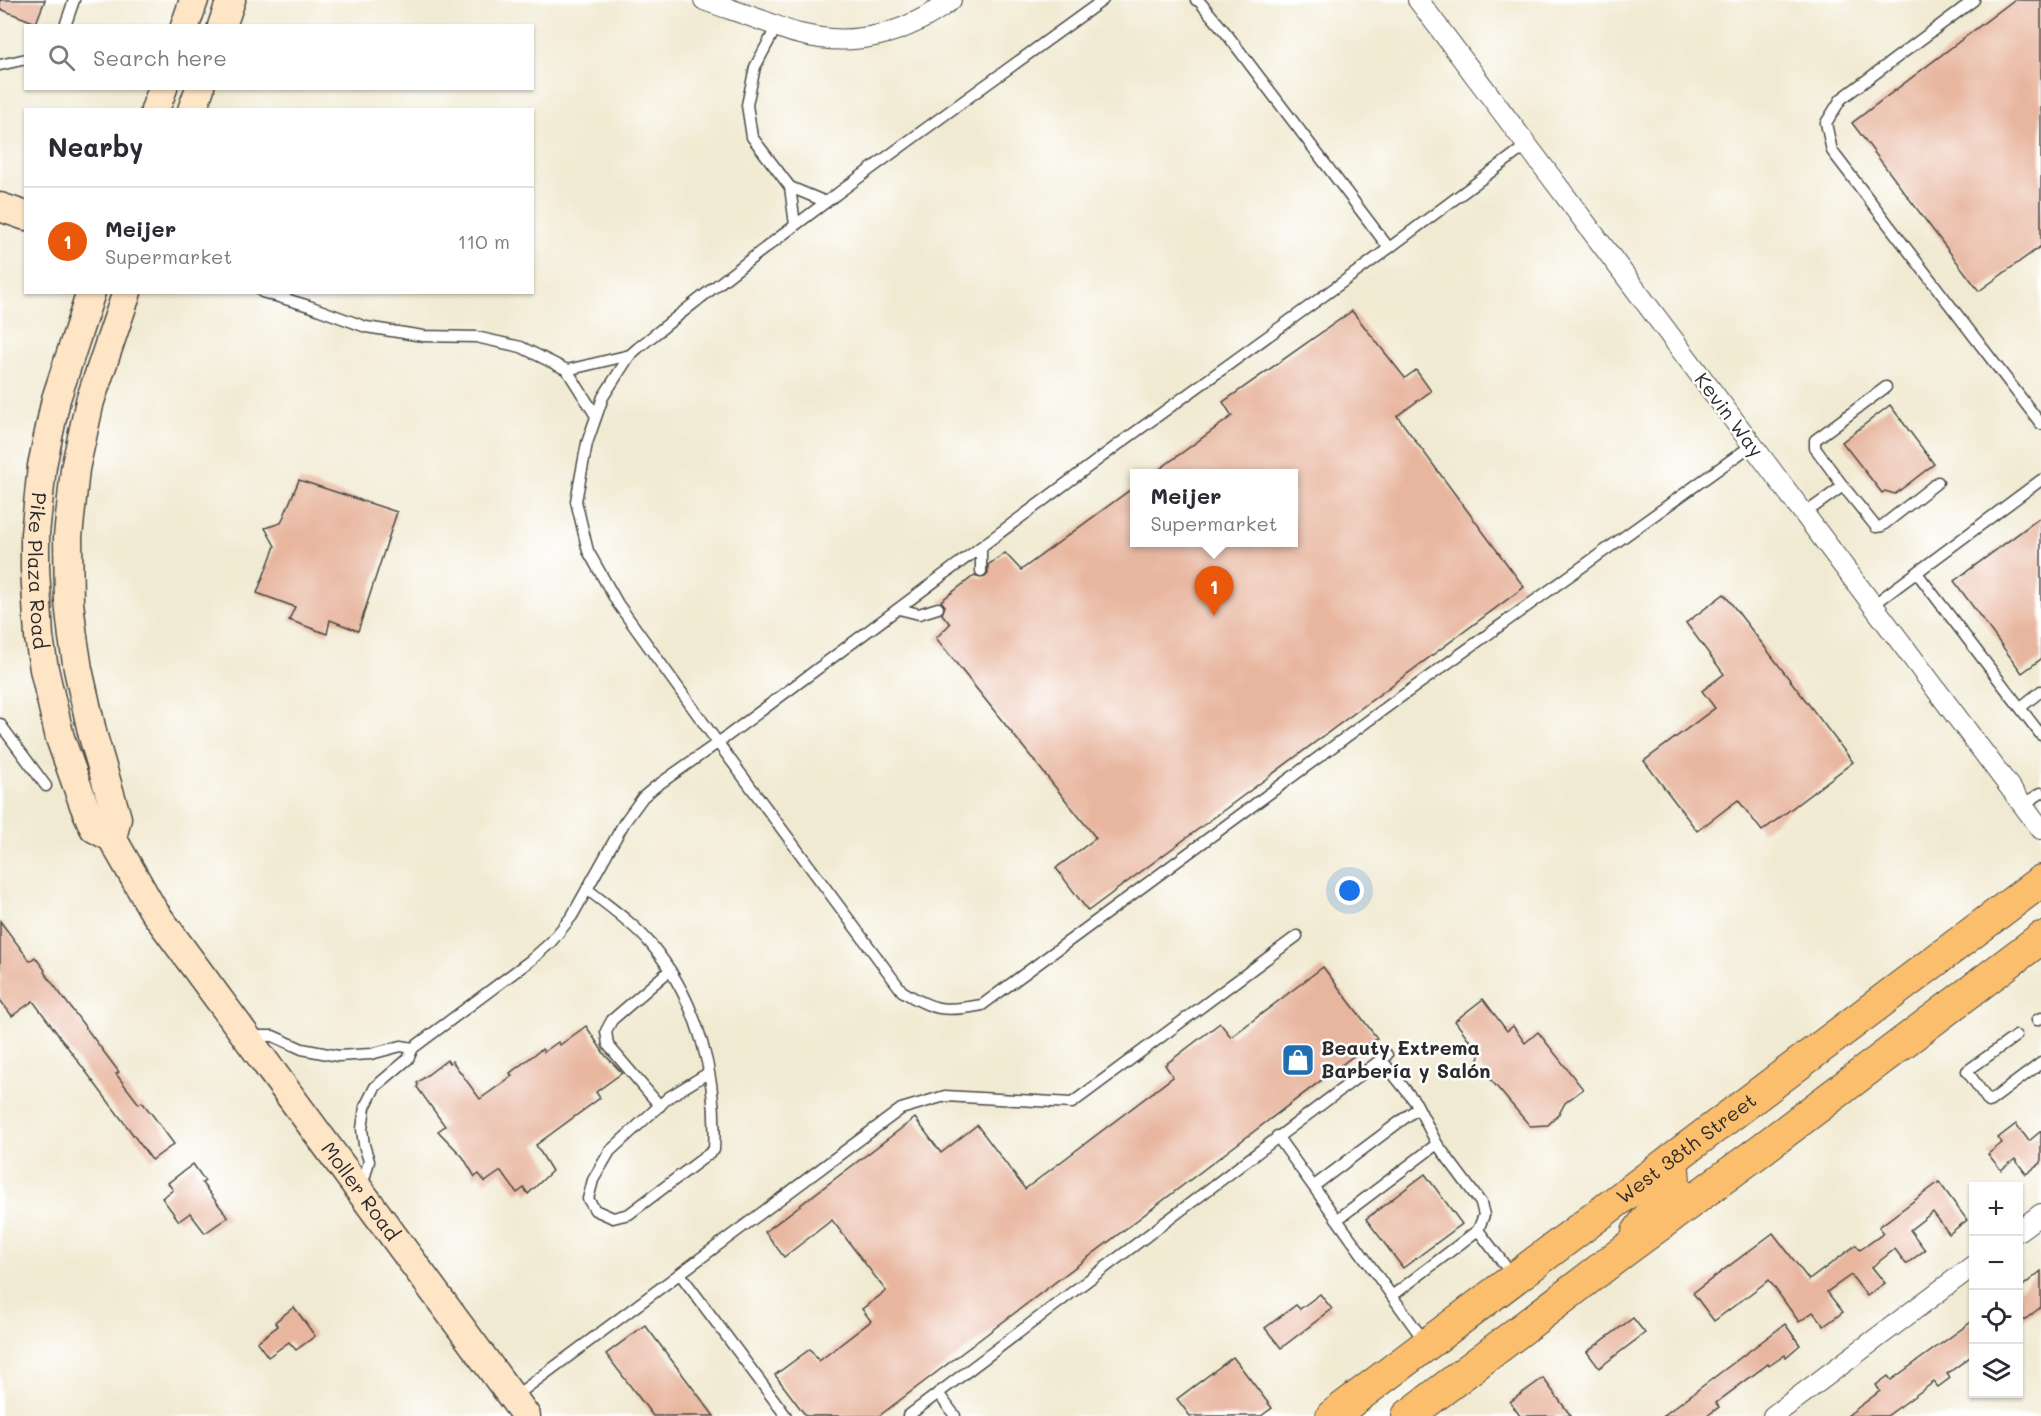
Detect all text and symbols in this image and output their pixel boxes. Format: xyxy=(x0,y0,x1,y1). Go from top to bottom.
search box xyxy=(24,24,534,90)
icon: search xyxy=(45,41,78,74)
text: Search here xyxy=(93,43,227,72)
text: Nearby xyxy=(48,130,143,164)
text: Meijer xyxy=(105,214,176,243)
text: 1 xyxy=(63,228,72,254)
text: 110 m xyxy=(457,228,510,254)
text: Supermarket xyxy=(105,243,232,269)
street label: Kevin Way xyxy=(1690,367,1770,462)
popup xyxy=(1130,469,1298,547)
text: Meijer xyxy=(1150,481,1222,510)
street label: Pike Plaza Road xyxy=(23,491,55,651)
text: Supermarket xyxy=(1150,510,1278,536)
pin: 1 xyxy=(1194,566,1234,616)
your location xyxy=(1335,876,1364,905)
place label: Beauty Extrema Barbería y Salón xyxy=(1321,1034,1491,1083)
shop icon: Beauty Extrema Barbería y Salón xyxy=(1280,1042,1316,1078)
street label: West 38th Street xyxy=(1611,1086,1761,1209)
street label: Moller Road xyxy=(316,1136,406,1245)
map controls xyxy=(1969,1182,2023,1398)
button: + xyxy=(1969,1182,2023,1236)
button: − xyxy=(1969,1236,2023,1290)
button: locate xyxy=(1969,1290,2023,1344)
button: layers xyxy=(1969,1344,2023,1398)

